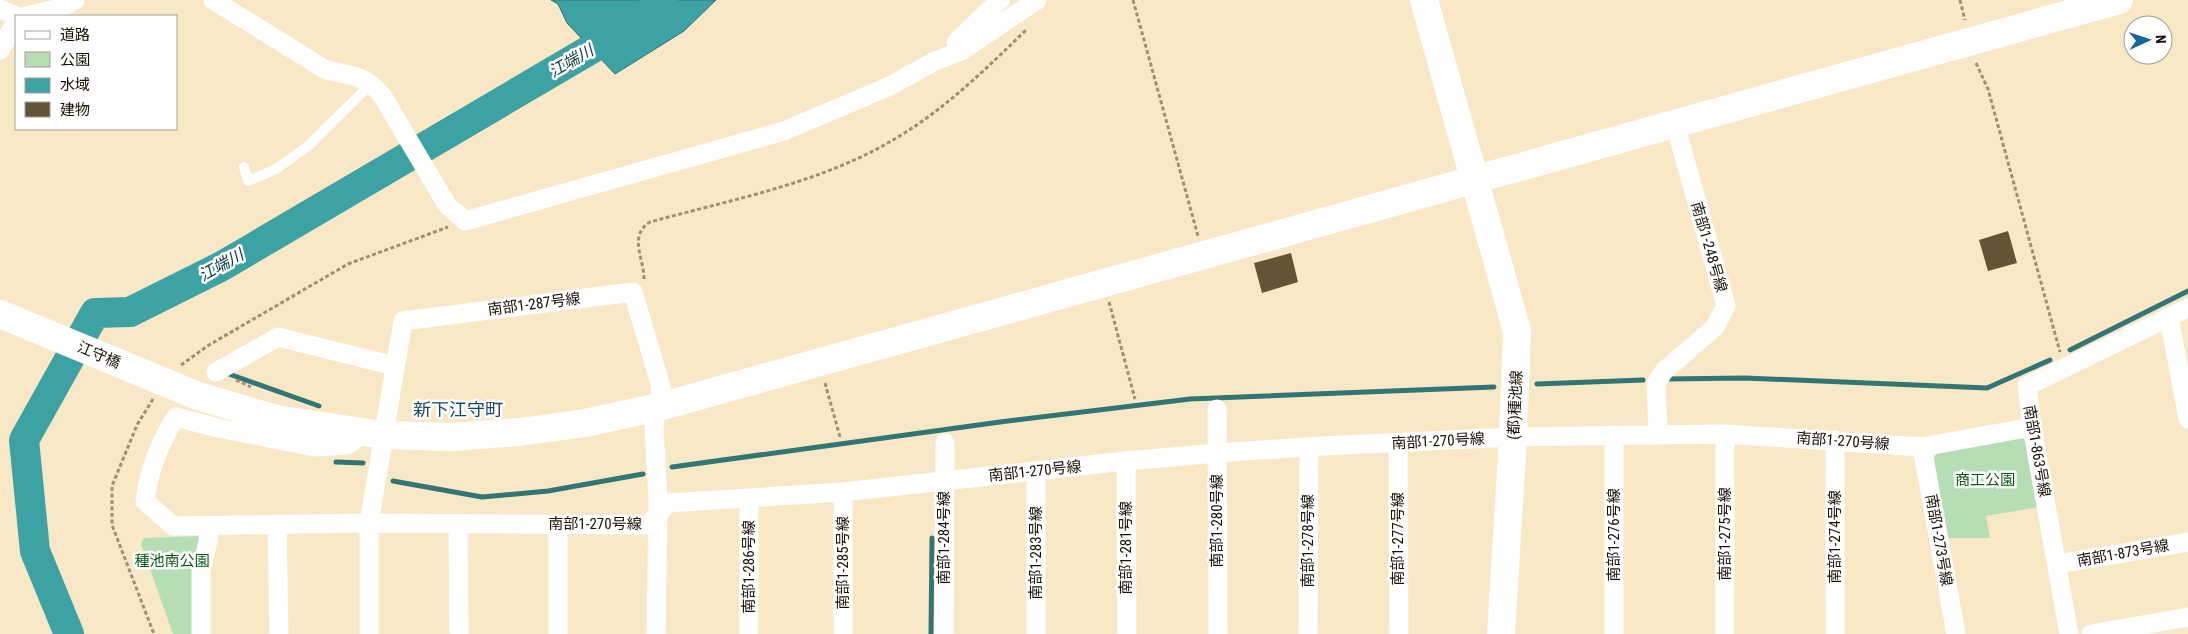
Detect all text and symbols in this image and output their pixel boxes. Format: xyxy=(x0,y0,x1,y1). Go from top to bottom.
legend xyxy=(15,15,178,130)
north arrow xyxy=(2123,15,2173,65)
text: 道路 xyxy=(60,26,90,44)
text: N xyxy=(2153,35,2169,44)
water label: 江端川 xyxy=(545,40,598,81)
text: 公園 xyxy=(60,51,90,69)
text: 水域 xyxy=(60,76,90,94)
text: 建物 xyxy=(60,101,90,119)
street label: 南部1-248号線 xyxy=(1687,200,1731,294)
water label: 江端川 xyxy=(195,244,248,285)
street label: 南部1-287号線 xyxy=(487,289,581,319)
street label: 江守橋 xyxy=(75,338,123,372)
street label: (都)種池線 xyxy=(1504,370,1526,440)
district label: 新下江守町 xyxy=(413,399,503,420)
street label: 南部1-863号線 xyxy=(2020,403,2054,499)
street label: 南部1-270号線 xyxy=(1796,429,1890,453)
street label: 南部1-270号線 xyxy=(1391,430,1485,452)
street label: 南部1-270号線 xyxy=(988,457,1082,485)
park label: 商工公園 xyxy=(1955,471,2015,489)
street label: 南部1-280号線 xyxy=(1208,474,1226,568)
street label: 南部1-275号線 xyxy=(1716,487,1734,581)
street label: 南部1-276号線 xyxy=(1605,488,1623,582)
street label: 南部1-274号線 xyxy=(1826,490,1844,584)
street label: 南部1-284号線 xyxy=(935,491,953,585)
street label: 南部1-277号線 xyxy=(1389,492,1407,586)
street label: 南部1-273号線 xyxy=(1922,492,1956,588)
street label: 南部1-278号線 xyxy=(1299,494,1317,588)
street label: 南部1-281号線 xyxy=(1117,501,1135,595)
street label: 南部1-283号線 xyxy=(1027,506,1045,600)
street label: 南部1-270号線 xyxy=(548,515,642,533)
street label: 南部1-285号線 xyxy=(834,516,852,610)
street label: 南部1-286号線 xyxy=(740,520,758,614)
street label: 南部1-873号線 xyxy=(2075,536,2171,570)
park label: 種池南公園 xyxy=(134,552,210,570)

